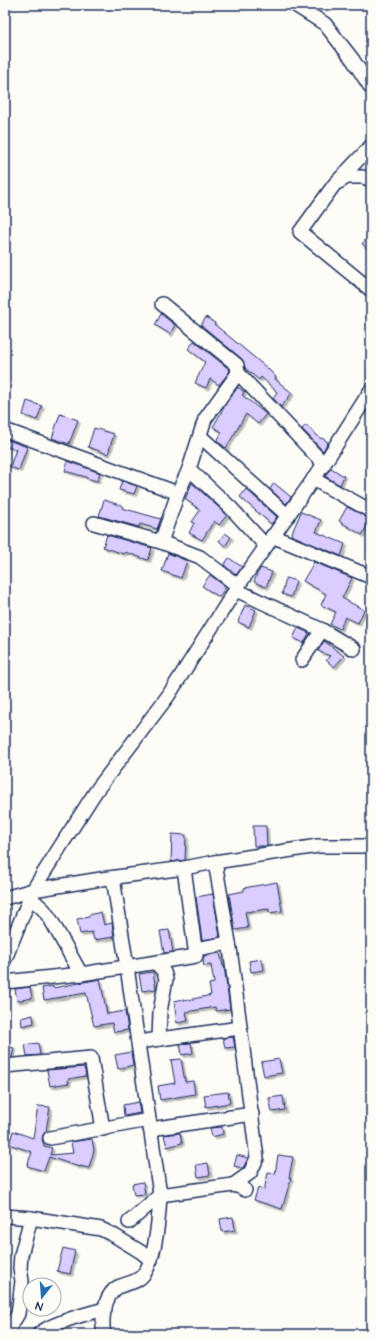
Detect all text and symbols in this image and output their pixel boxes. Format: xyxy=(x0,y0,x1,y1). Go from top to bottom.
north arrow xyxy=(22,1277,62,1317)
text: N xyxy=(34,1298,45,1314)

